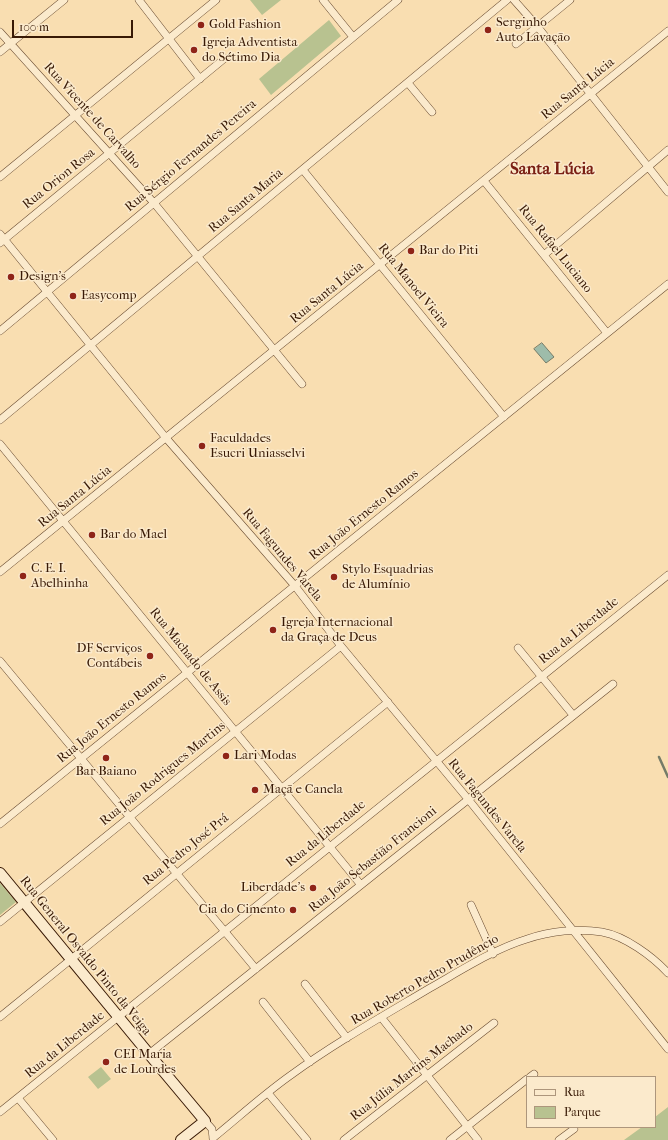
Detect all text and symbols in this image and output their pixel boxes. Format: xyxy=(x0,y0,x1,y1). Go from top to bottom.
scale bar xyxy=(14,12,135,38)
place label: Serginho Auto Lavação xyxy=(496,15,570,46)
place label: Gold Fashion xyxy=(209,17,281,33)
text: 100 m xyxy=(19,20,49,34)
marker: Gold Fashion xyxy=(196,20,206,30)
marker: Serginho Auto Lavação xyxy=(483,25,493,35)
place label: Igreja Adventista do Sétimo Dia xyxy=(202,35,298,66)
marker: Igreja Adventista do Sétimo Dia xyxy=(189,45,199,55)
street label: Rua Santa Lúcia xyxy=(538,55,618,123)
street label: Rua Vicente de Carvalho xyxy=(40,60,144,172)
street label: Rua Sérgio Fernandes Pereira xyxy=(122,97,260,215)
street label: Rua Orion Rosa xyxy=(20,145,98,213)
district label: Santa Lúcia xyxy=(510,160,594,180)
street label: Rua Santa Maria xyxy=(206,165,286,237)
street label: Rua Rafael Luciano xyxy=(515,202,595,296)
street label: Rua Manoel Vieira xyxy=(374,241,452,331)
place label: Bar do Piti xyxy=(419,243,478,259)
marker: Bar do Piti xyxy=(406,246,416,256)
street label: Rua Santa Lúcia xyxy=(287,259,367,327)
place label: Design's xyxy=(19,269,66,285)
marker: Design's xyxy=(6,272,16,282)
place label: Easycomp xyxy=(81,288,136,304)
marker: Easycomp xyxy=(68,291,78,301)
place label: Faculdades Esucri Uniasselvi xyxy=(210,431,305,462)
marker: Faculdades Esucri Uniasselvi xyxy=(197,441,207,451)
street label: Rua Santa Lúcia xyxy=(35,463,115,531)
street label: Rua João Ernesto Ramos xyxy=(306,466,422,564)
street label: Rua Fagundes Varela xyxy=(239,505,325,605)
place label: Bar do Mael xyxy=(100,527,167,543)
marker: Bar do Mael xyxy=(87,530,97,540)
place label: C. E. I. Abelhinha xyxy=(31,561,88,592)
place label: Stylo Esquadrias de Alumínio xyxy=(342,562,433,593)
marker: C. E. I. Abelhinha xyxy=(18,571,28,581)
marker: Stylo Esquadrias de Alumínio xyxy=(329,572,339,582)
street label: Rua da Liberdade xyxy=(536,594,622,668)
street label: Rua Machado de Assis xyxy=(146,605,234,709)
place label: Igreja Internacional da Graça de Deus xyxy=(281,615,393,646)
marker: Igreja Internacional da Graça de Deus xyxy=(268,625,278,635)
place label: DF Serviços Contábeis xyxy=(76,641,142,672)
marker: DF Serviços Contábeis xyxy=(145,651,155,661)
street label: Rua João Ernesto Ramos xyxy=(54,669,170,767)
street label: Rua João Rodrigues Martins xyxy=(97,719,229,829)
place label: Lari Modas xyxy=(234,748,296,764)
marker: Lari Modas xyxy=(221,751,231,761)
marker: Bar Baiano xyxy=(101,753,111,763)
street label: Rua Fagundes Varela xyxy=(444,756,530,856)
place label: Bar Baiano xyxy=(75,764,137,780)
place label: Maçã e Canela xyxy=(263,782,343,798)
marker: Maçã e Canela xyxy=(250,785,260,795)
street label: Rua da Liberdade xyxy=(283,797,369,871)
street label: Rua João Sebastião Francioni xyxy=(306,804,440,916)
street label: Rua Pedro José Prá xyxy=(140,811,232,889)
street label: Rua General Osvaldo Pinto da Veiga xyxy=(16,873,154,1039)
place label: Liberdade's xyxy=(241,880,305,896)
marker: Liberdade's xyxy=(308,883,318,893)
place label: Cia do Cimento xyxy=(199,902,285,918)
marker: Cia do Cimento xyxy=(288,905,298,915)
street label: Rua Roberto Pedro Prudêncio xyxy=(348,931,502,1029)
street label: Rua da Liberdade xyxy=(22,1008,108,1082)
street label: Rua Júlia Martins Machado xyxy=(348,1019,476,1125)
place label: CEI Maria de Lourdes xyxy=(114,1047,176,1078)
marker: CEI Maria de Lourdes xyxy=(101,1057,111,1067)
legend xyxy=(526,1076,656,1128)
text: Rua xyxy=(564,1085,585,1099)
text: Parque xyxy=(564,1105,601,1119)

